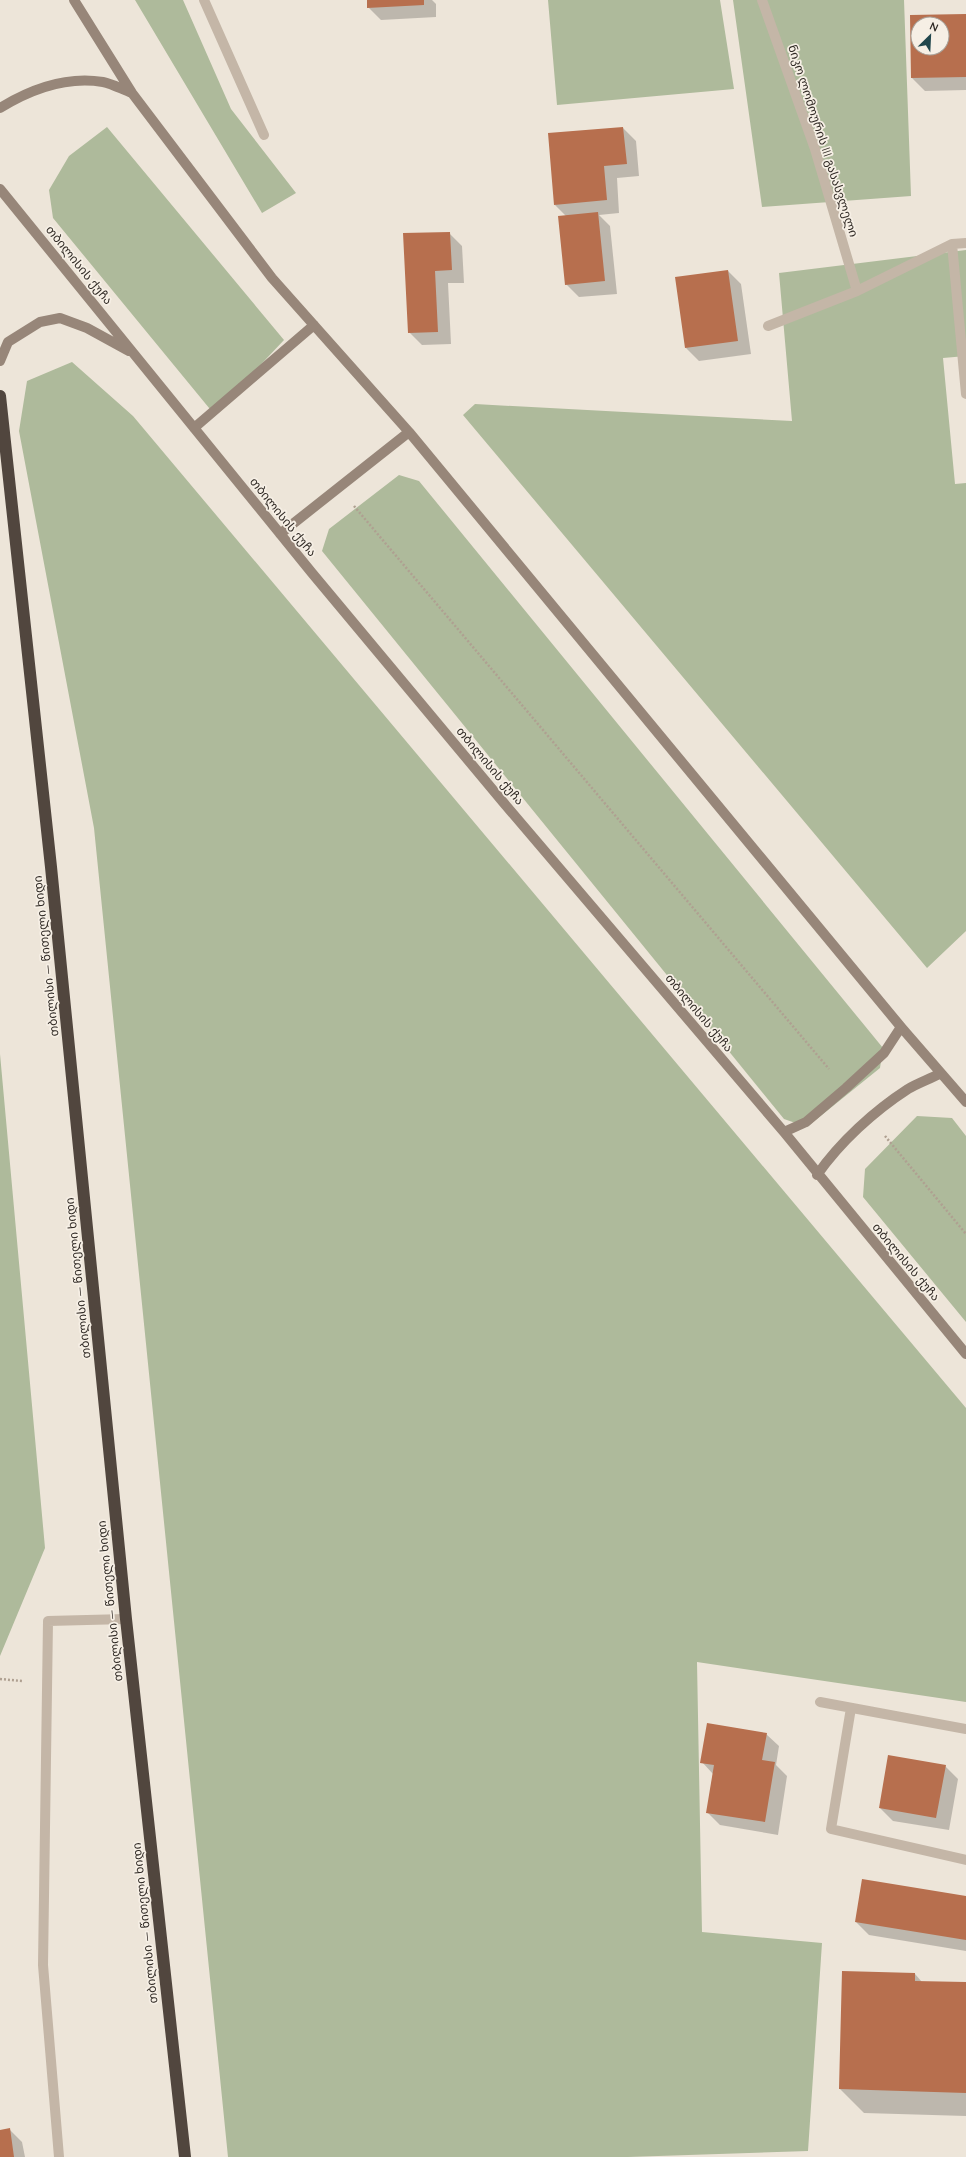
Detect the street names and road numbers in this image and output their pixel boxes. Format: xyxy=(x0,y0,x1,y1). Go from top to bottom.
street label: ნიკო ლომოურის III გასასვლელი xyxy=(784,43,862,239)
street label: თბილისის ქუჩა xyxy=(42,222,116,308)
street label: თბილისის ქუჩა xyxy=(246,474,320,560)
street label: თბილისის ქუჩა xyxy=(453,724,527,808)
street label: თბილისი — წითელი ხიდი xyxy=(30,875,62,1037)
street label: თბილისის ქუჩა xyxy=(662,971,736,1055)
street label: თბილისი — წითელი ხიდი xyxy=(62,1197,94,1359)
street label: თბილისის ქუჩა xyxy=(869,1220,943,1304)
street label: თბილისი — წითელი ხიდი xyxy=(94,1520,126,1682)
street label: თბილისი — წითელი ხიდი xyxy=(129,1842,161,2004)

